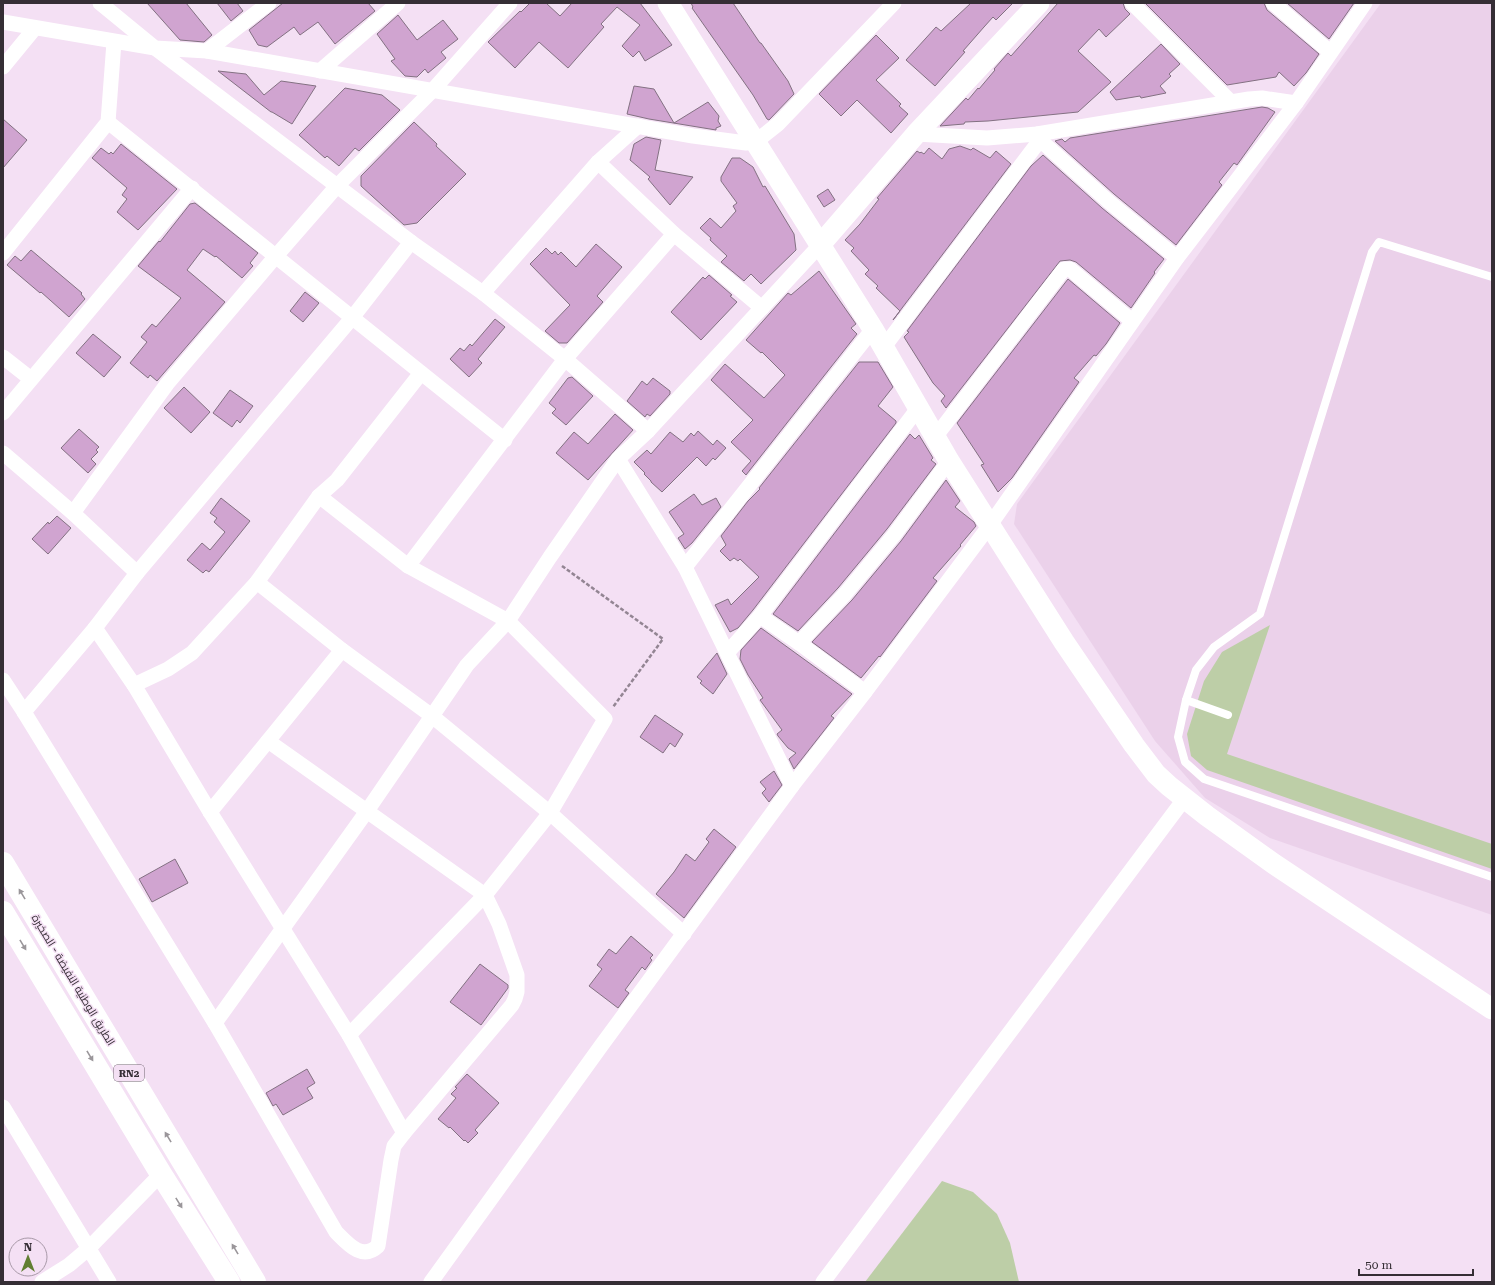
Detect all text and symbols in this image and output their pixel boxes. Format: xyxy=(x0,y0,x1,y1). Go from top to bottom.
one-way arrow xyxy=(18,888,25,900)
street label: الطريق الوطنية النفيضة - الصخيرة xyxy=(29,912,117,1048)
one-way arrow xyxy=(20,939,27,951)
one-way arrow xyxy=(87,1050,94,1062)
road number: RN2 xyxy=(114,1065,144,1081)
one-way arrow xyxy=(164,1131,171,1143)
one-way arrow xyxy=(176,1197,183,1209)
north arrow xyxy=(8,1237,48,1277)
text: N xyxy=(24,1241,33,1254)
one-way arrow xyxy=(231,1244,239,1254)
scale bar xyxy=(1359,1251,1473,1277)
text: 50 m xyxy=(1365,1258,1392,1272)

